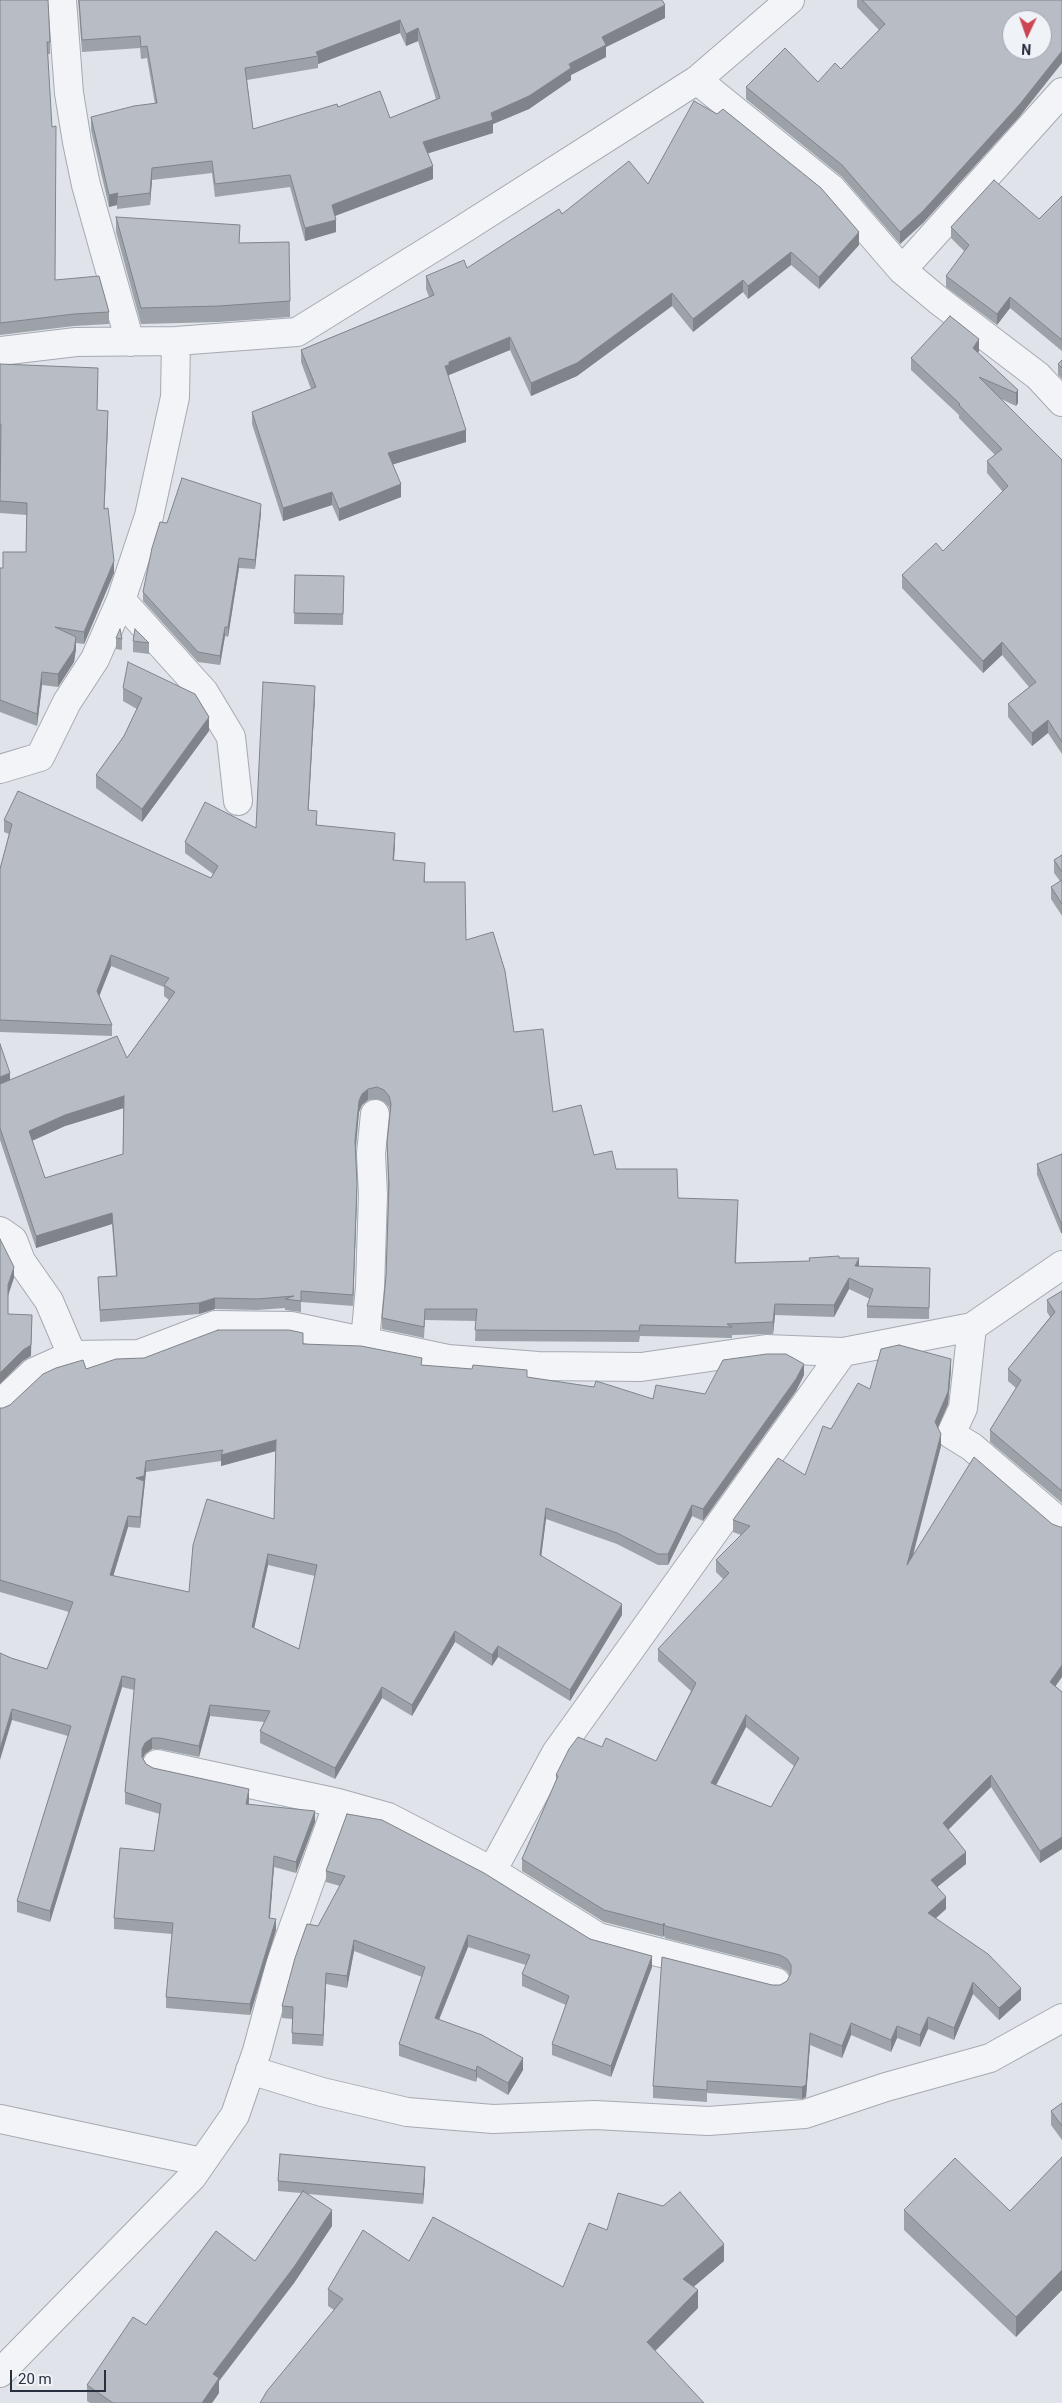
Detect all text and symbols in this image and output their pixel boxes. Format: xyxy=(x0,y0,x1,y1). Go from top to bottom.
north arrow xyxy=(1002,10,1052,60)
text: N xyxy=(1021,41,1032,57)
scale bar xyxy=(12,2360,109,2392)
text: 20 m xyxy=(18,2370,52,2388)

